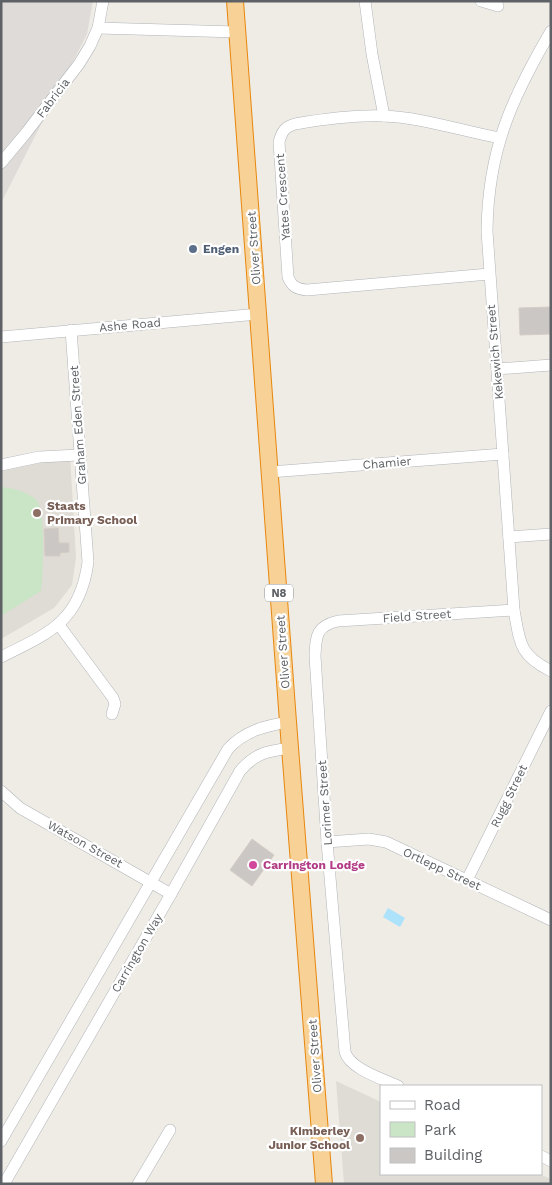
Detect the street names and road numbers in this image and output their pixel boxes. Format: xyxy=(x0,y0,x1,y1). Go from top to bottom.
street label: Fabricia xyxy=(34,75,72,121)
street label: Yates Crescent xyxy=(273,153,293,241)
street label: Oliver Street xyxy=(244,211,264,285)
street label: Kekewich Street xyxy=(484,304,506,400)
street label: Ashe Road xyxy=(99,315,161,335)
street label: Graham Eden Street xyxy=(67,365,89,485)
street label: Chamier xyxy=(362,454,412,472)
road number: N8 xyxy=(265,584,293,602)
street label: Field Street xyxy=(382,607,452,625)
street label: Oliver Street xyxy=(273,615,293,689)
street label: Lorimer Street xyxy=(315,760,335,846)
street label: Rugg Street xyxy=(488,762,530,830)
street label: Watson Street xyxy=(45,818,125,870)
street label: Ortlepp Street xyxy=(401,845,483,893)
street label: Carrington Way xyxy=(109,910,166,995)
street label: Oliver Street xyxy=(305,1019,325,1093)

